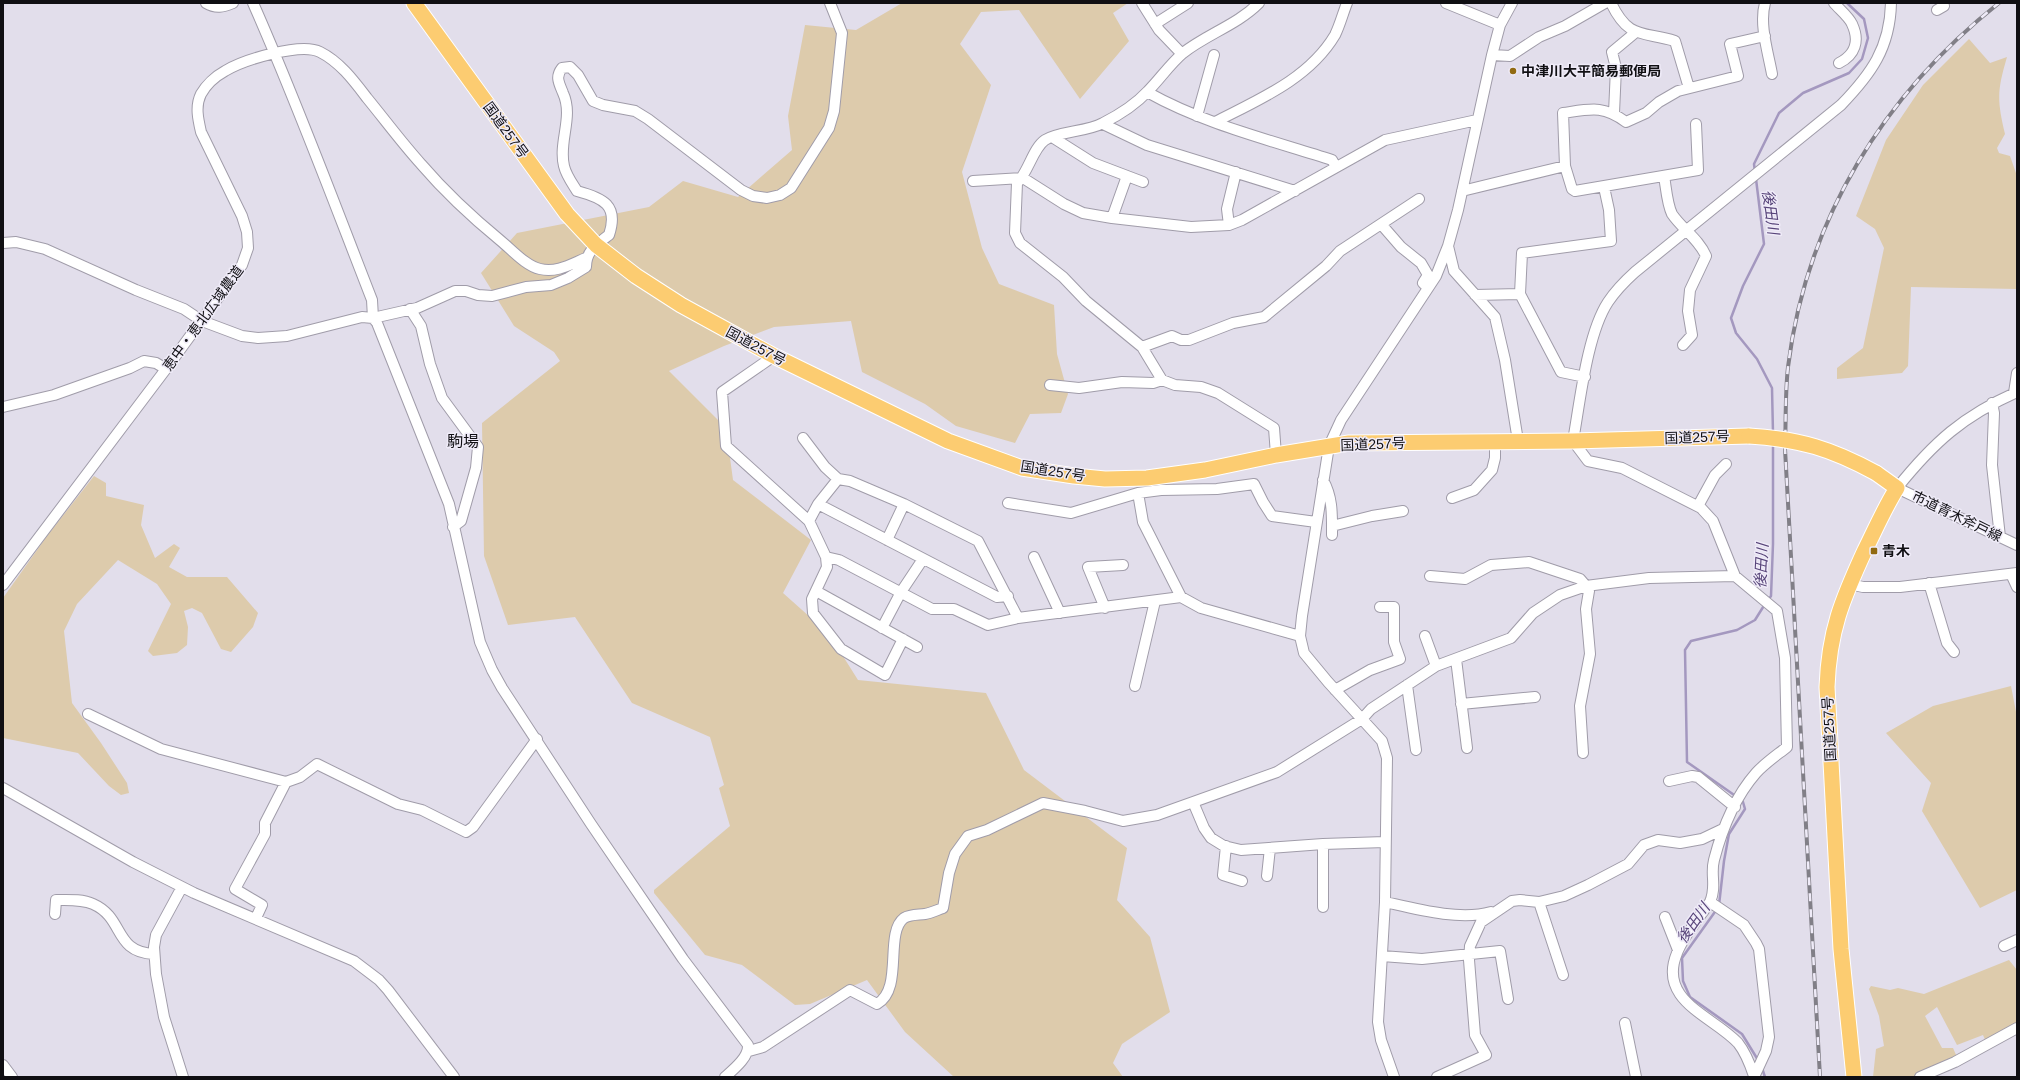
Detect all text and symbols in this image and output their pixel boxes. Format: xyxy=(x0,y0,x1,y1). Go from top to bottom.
place label: 中津川大平簡易郵便局 xyxy=(1521,63,1661,79)
marker: 中津川大平簡易郵便局 xyxy=(1508,66,1518,76)
street label: 国道257号 xyxy=(480,99,532,161)
water label: 後田川 xyxy=(1759,189,1783,237)
street label: 恵中・恵北広域農道 xyxy=(159,262,247,374)
street label: 国道257号 xyxy=(723,324,789,368)
street label: 国道257号 xyxy=(1664,428,1730,446)
district label: 駒場 xyxy=(447,433,479,450)
street label: 国道257号 xyxy=(1340,435,1406,453)
street label: 国道257号 xyxy=(1019,458,1087,484)
street label: 市道青木斧戸線 xyxy=(1909,487,2005,545)
water label: 後田川 xyxy=(1751,541,1771,589)
place label: 青木 xyxy=(1882,543,1910,559)
marker: 青木 xyxy=(1869,546,1879,556)
street label: 国道257号 xyxy=(1819,696,1839,762)
water label: 後田川 xyxy=(1673,898,1714,946)

